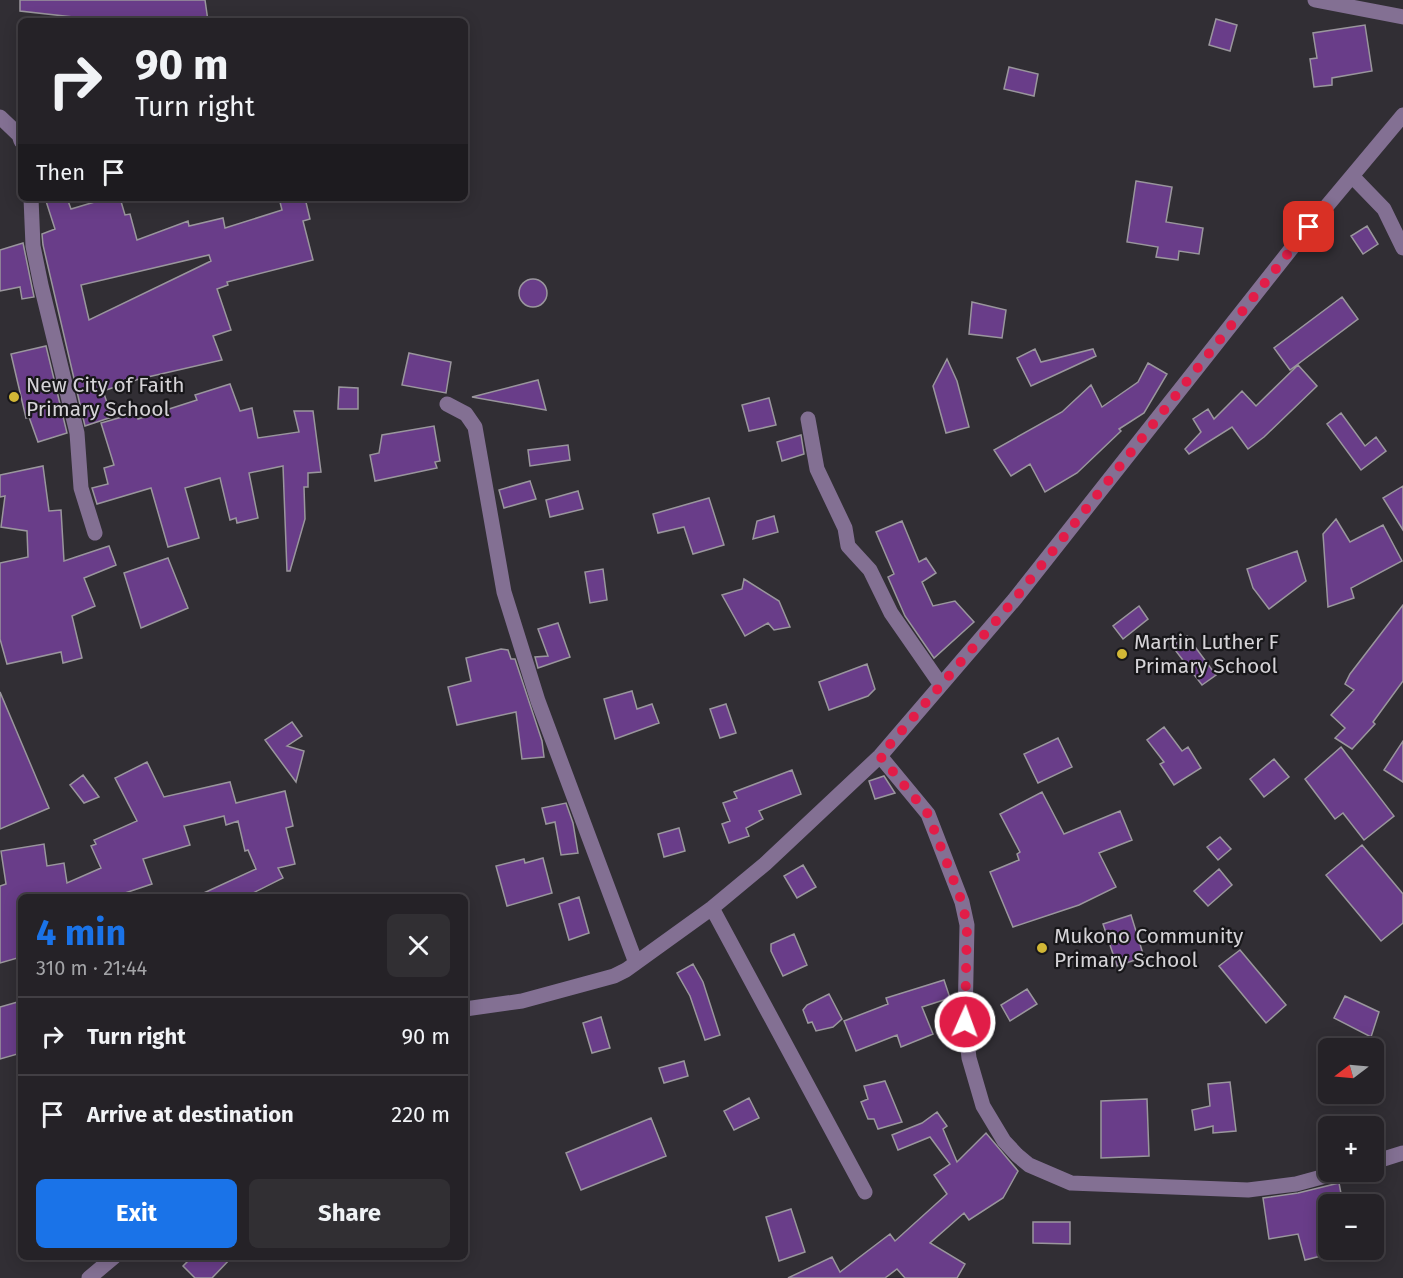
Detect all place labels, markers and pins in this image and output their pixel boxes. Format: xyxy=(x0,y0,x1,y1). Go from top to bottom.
pin xyxy=(1283,201,1334,252)
place label: New City of Faith Primary School xyxy=(26,372,185,422)
marker: New City of Faith Primary School xyxy=(7,390,21,404)
place label: Martin Luther F Primary School xyxy=(1134,629,1279,679)
marker: Martin Luther F Primary School xyxy=(1115,647,1129,661)
place label: Mukono Community Primary School xyxy=(1054,923,1244,973)
marker: Mukono Community Primary School xyxy=(1035,941,1049,955)

